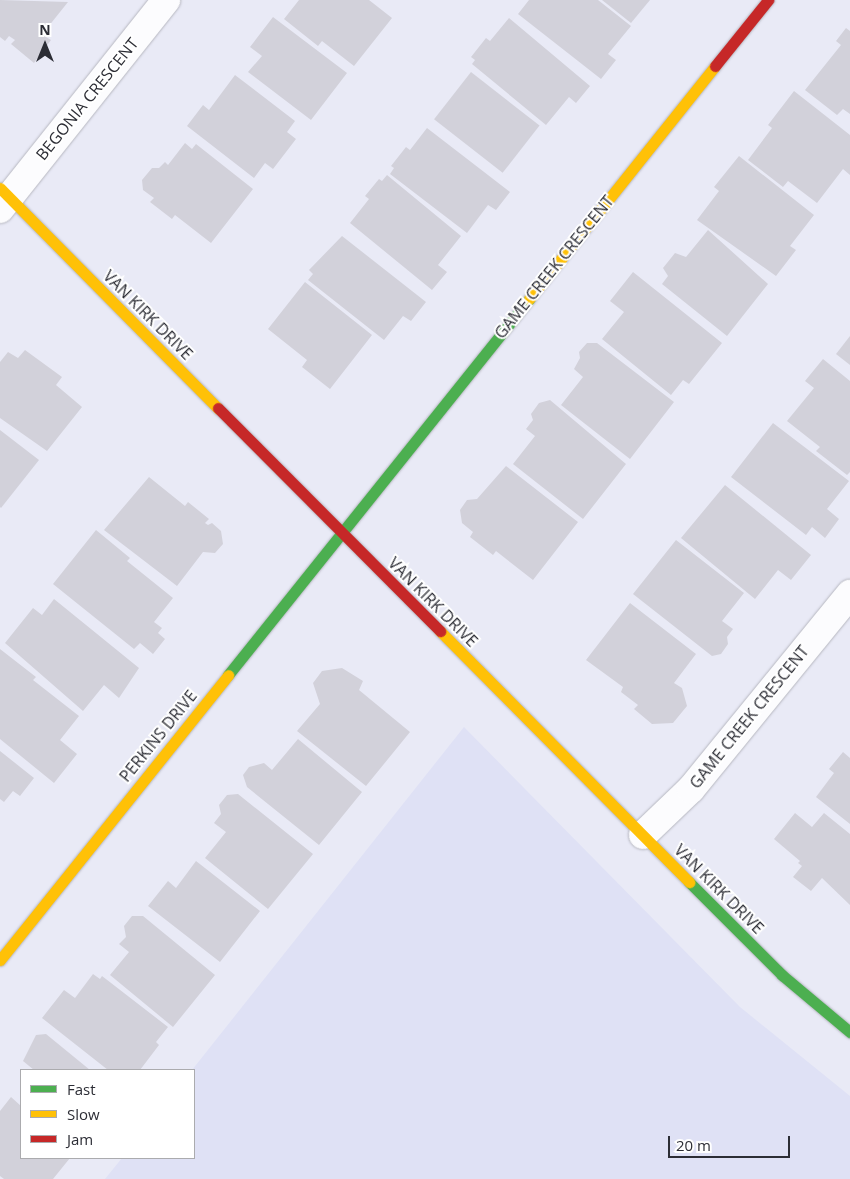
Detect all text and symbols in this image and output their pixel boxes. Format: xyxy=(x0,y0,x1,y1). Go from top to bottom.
north arrow xyxy=(20,20,70,70)
text: N xyxy=(39,20,51,39)
street label: BEGONIA CRESCENT xyxy=(32,34,142,164)
street label: GAME CREEK CRESCENT xyxy=(490,192,618,342)
street label: VAN KIRK DRIVE xyxy=(99,266,197,364)
street label: VAN KIRK DRIVE xyxy=(384,553,482,651)
street label: GAME CREEK CRESCENT xyxy=(685,642,813,792)
street label: PERKINS DRIVE xyxy=(115,686,201,786)
street label: VAN KIRK DRIVE xyxy=(670,840,768,938)
legend xyxy=(20,1069,195,1159)
text: Fast xyxy=(67,1079,96,1099)
text: Slow xyxy=(67,1104,100,1124)
scale bar xyxy=(670,1126,792,1158)
text: Jam xyxy=(67,1129,93,1149)
text: 20 m xyxy=(676,1135,711,1155)

